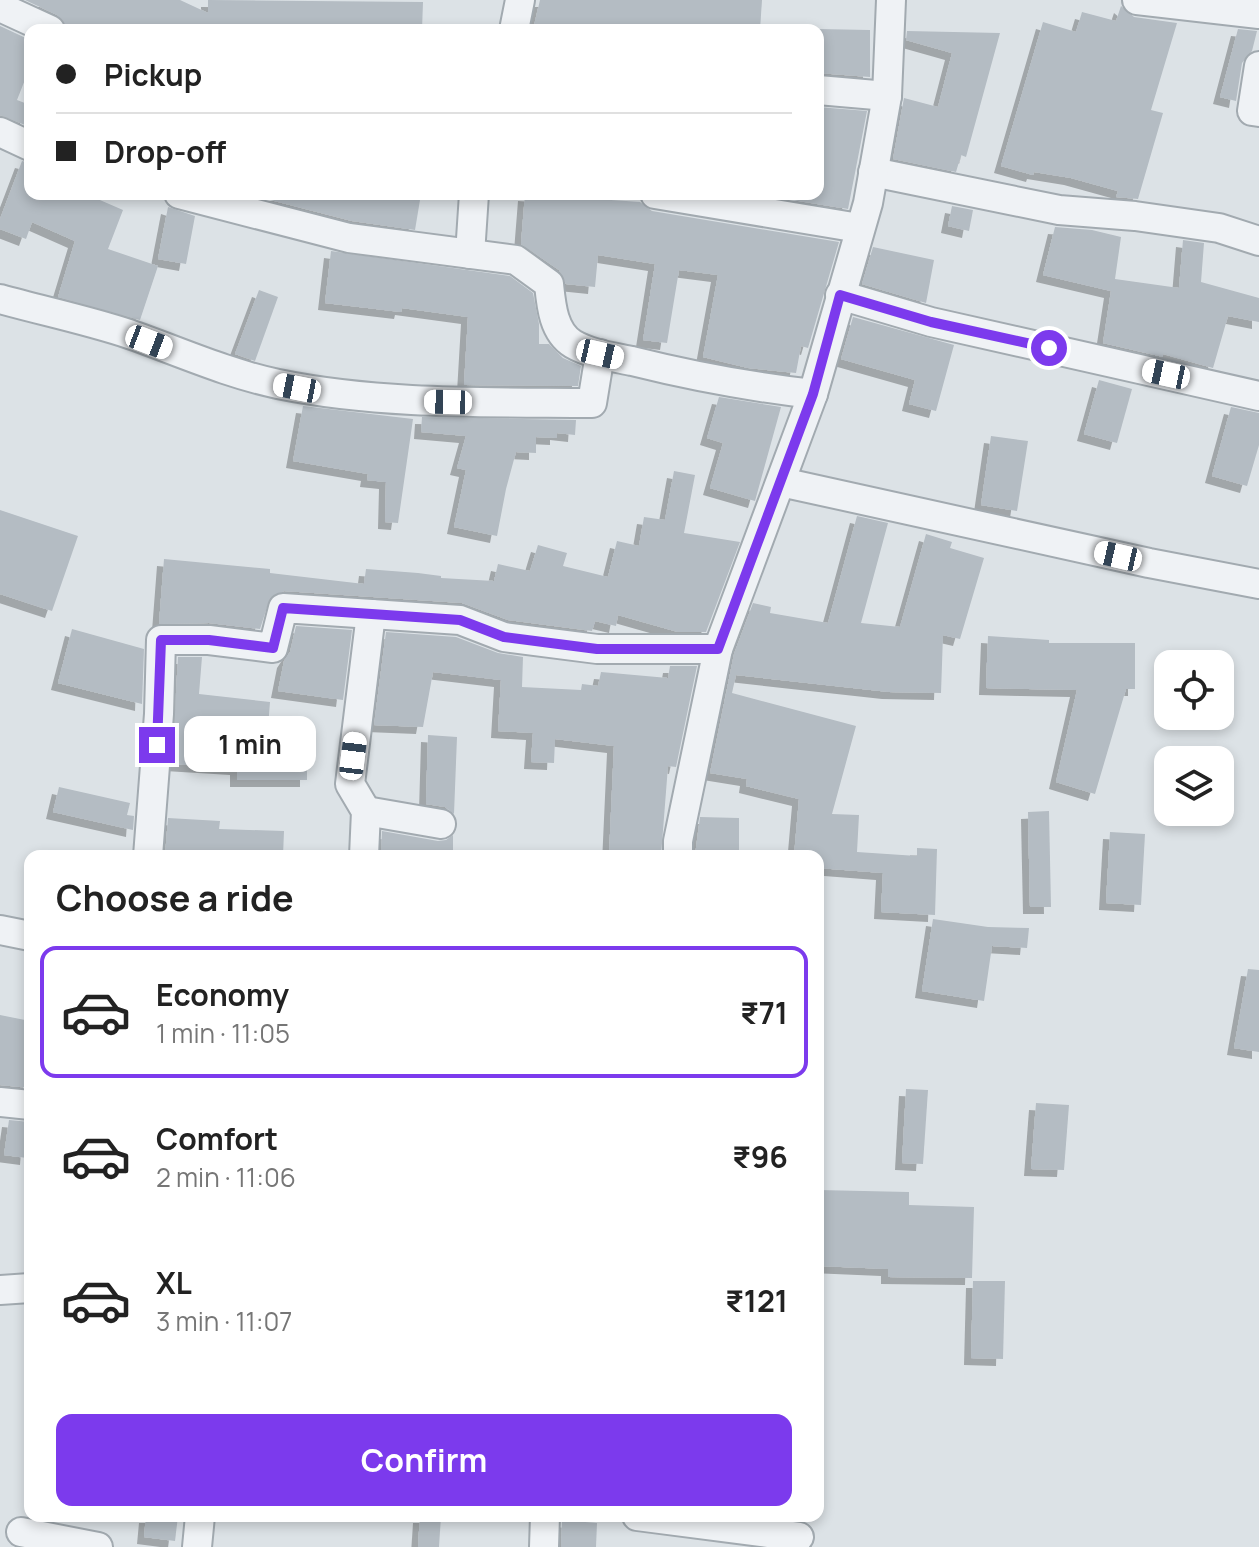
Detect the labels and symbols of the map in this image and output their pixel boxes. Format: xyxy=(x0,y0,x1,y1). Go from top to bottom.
car xyxy=(122,322,176,362)
route start xyxy=(1031,330,1067,366)
car xyxy=(574,337,626,371)
car xyxy=(1140,357,1192,391)
car xyxy=(271,372,323,404)
car xyxy=(424,390,472,414)
car xyxy=(1092,539,1144,573)
callout: 1 min xyxy=(185,717,317,773)
route end xyxy=(139,727,175,763)
car xyxy=(338,731,368,781)

